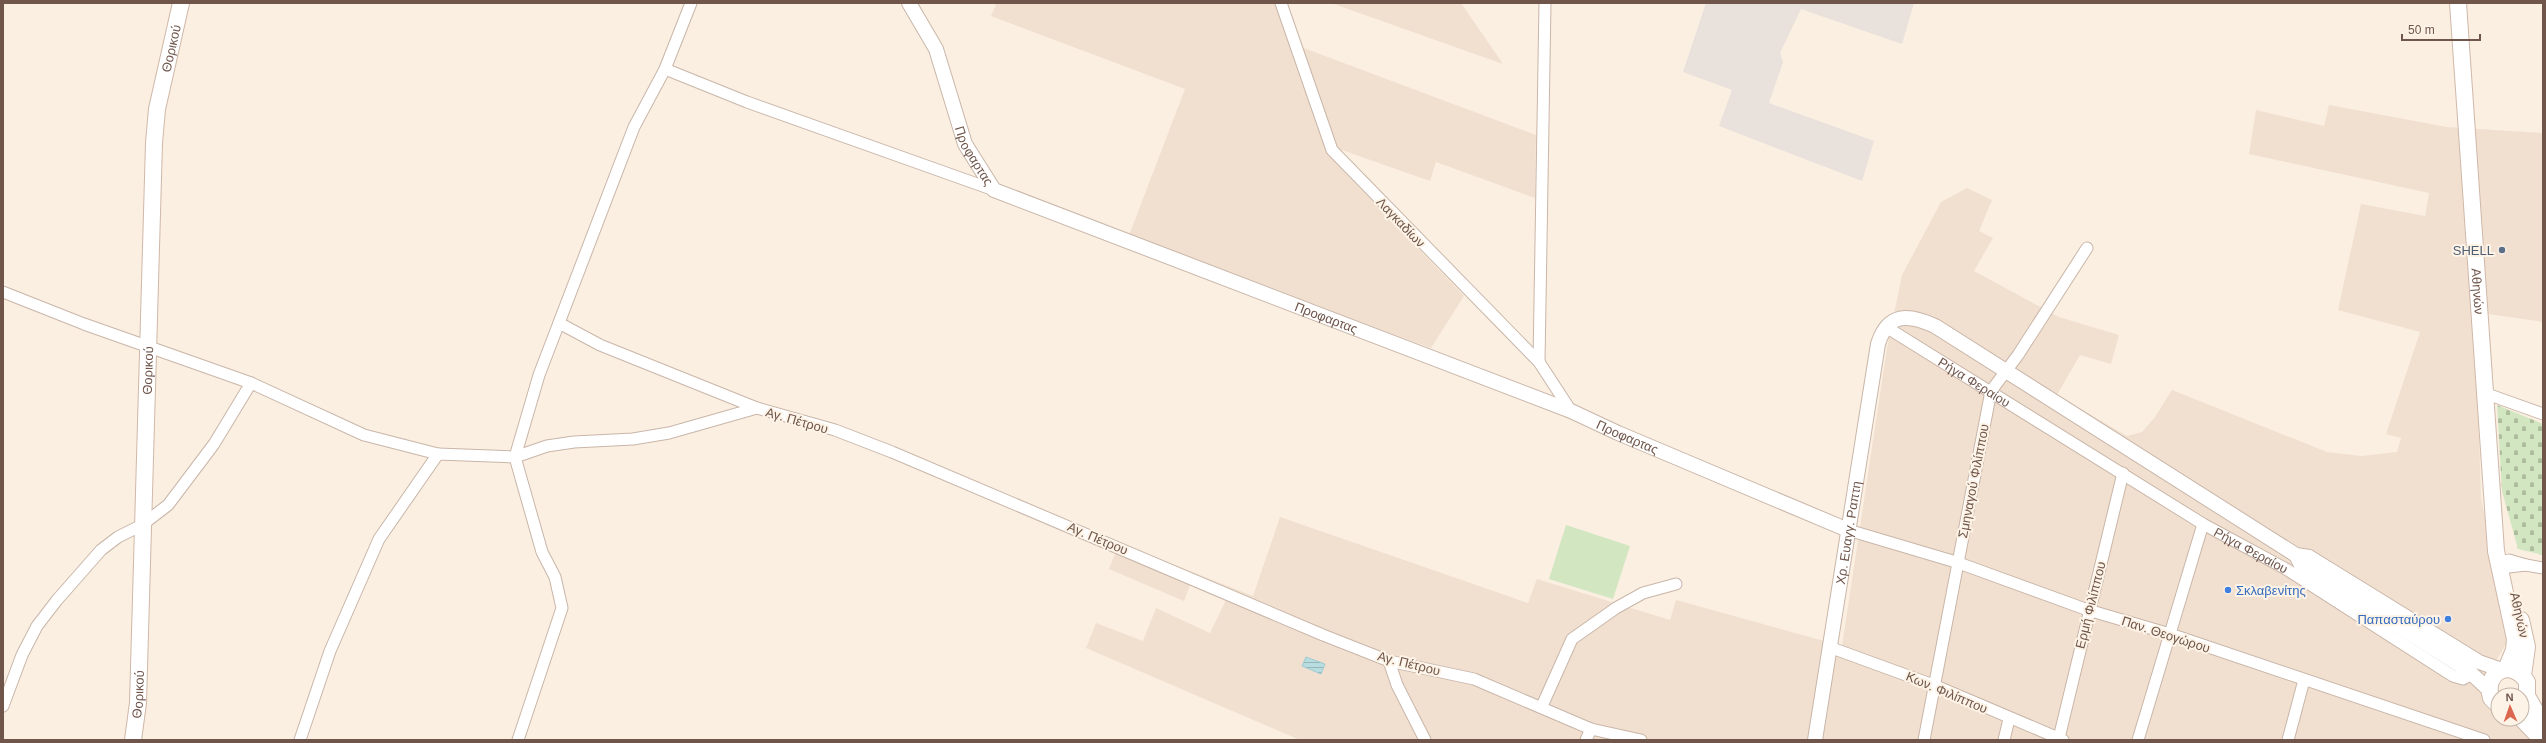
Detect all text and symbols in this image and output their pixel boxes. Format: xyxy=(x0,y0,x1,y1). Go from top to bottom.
scale bar xyxy=(2402,16,2480,42)
street label: Θορικού xyxy=(159,23,184,74)
text: 50 m xyxy=(2408,23,2435,37)
street label: Προφαρτας xyxy=(952,124,996,188)
street label: Λαγκαδίων xyxy=(1373,194,1428,250)
place label: SHELL xyxy=(2453,243,2494,258)
marker: SHELL xyxy=(2497,245,2507,255)
street label: Αθηνών xyxy=(2468,268,2487,315)
street label: Προφαρτας xyxy=(1293,299,1360,337)
street label: Θορικού xyxy=(140,346,156,395)
street label: Ρήγα Φεραίου xyxy=(1935,354,2013,410)
street label: Αγ. Πέτρου xyxy=(764,404,830,437)
street label: Προφαρτας xyxy=(1594,417,1660,457)
street label: Σμηναγού Φιλίππου xyxy=(1955,423,1992,539)
street label: Χρ. Ευαγγ. Ραπτη xyxy=(1833,480,1864,585)
street label: Αγ. Πέτρου xyxy=(1065,519,1130,558)
street label: Ρήγα Φεραίου xyxy=(2211,524,2290,577)
street label: Ερμή Φιλίππου xyxy=(2072,560,2109,650)
place label: Σκλαβενίτης xyxy=(2236,583,2306,598)
marker: Σκλαβενίτης xyxy=(2223,585,2233,595)
street label: Αθηνών xyxy=(2507,591,2532,639)
place label: Παπασταύρου xyxy=(2357,612,2440,627)
street label: Παν. Θεογώρου xyxy=(2120,613,2212,656)
marker: Παπασταύρου xyxy=(2443,614,2453,624)
street label: Αγ. Πέτρου xyxy=(1376,648,1442,679)
street label: Κων. Φιλίππου xyxy=(1904,669,1990,716)
street label: Θορικού xyxy=(129,670,147,719)
north arrow xyxy=(2490,687,2530,727)
text: N xyxy=(2505,691,2514,703)

